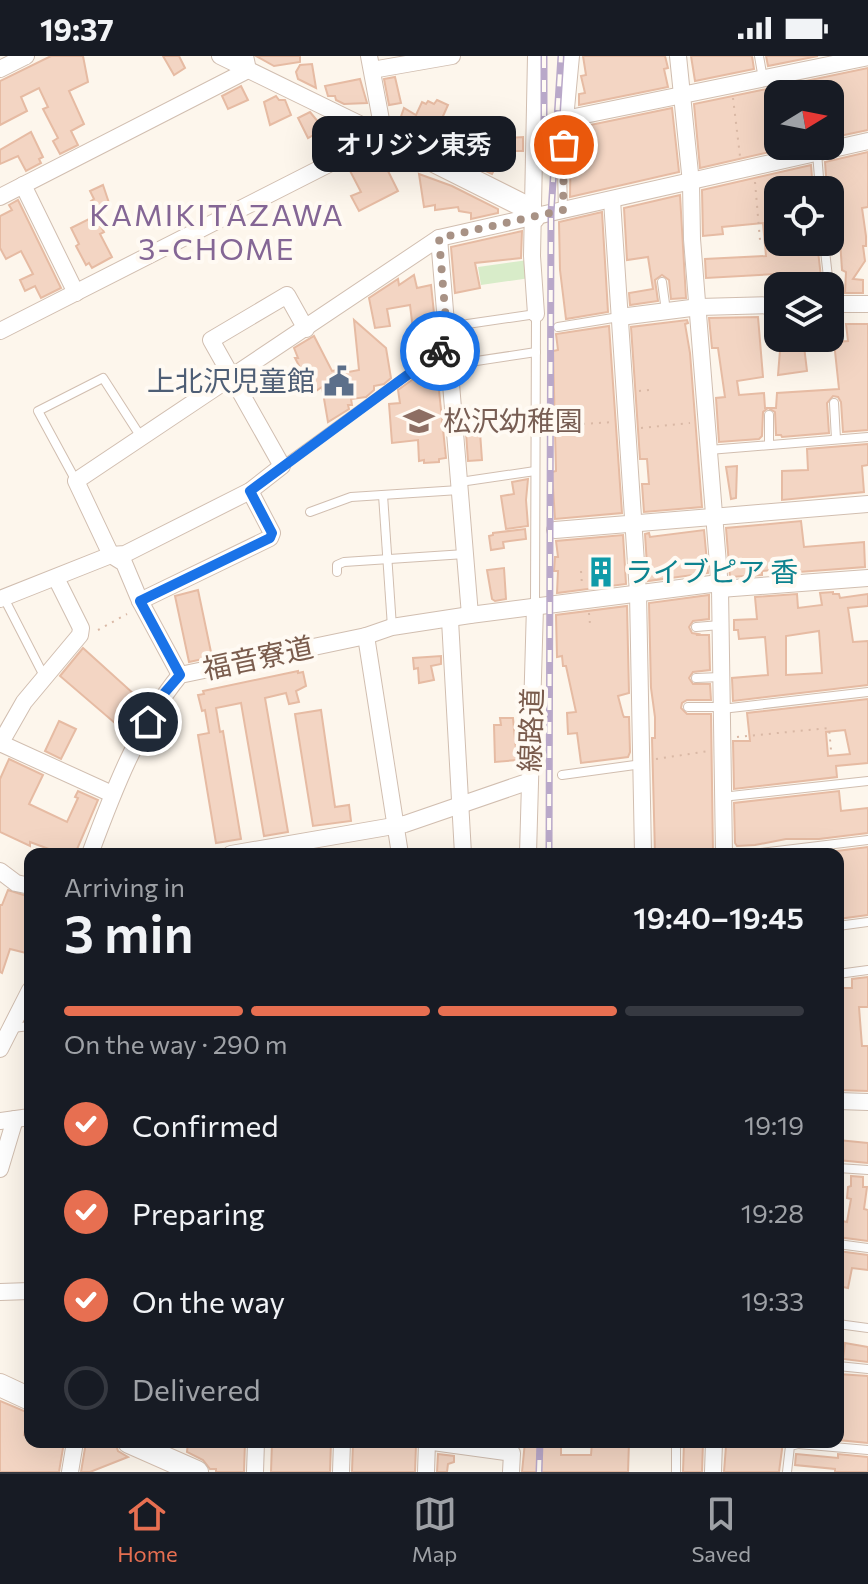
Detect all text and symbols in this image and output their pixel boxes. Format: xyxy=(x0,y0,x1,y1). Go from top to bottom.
text: 19:37 xyxy=(40,10,114,47)
north arrow xyxy=(764,80,844,160)
map controls xyxy=(764,80,844,352)
pin xyxy=(530,111,598,179)
callout: オリジン東秀 xyxy=(312,117,516,173)
icon: bag xyxy=(542,123,586,167)
text: オリジン東秀 xyxy=(336,128,492,159)
button: locate xyxy=(764,176,844,256)
district label: KAMIKITAZAWA 3-CHOME xyxy=(89,195,345,266)
button: layers xyxy=(764,272,844,352)
courier xyxy=(400,311,480,391)
icon: bike xyxy=(418,329,462,373)
place label: 上北沢児童館 xyxy=(147,363,315,397)
public building icon: 上北沢児童館 xyxy=(322,364,356,398)
place label: 松沢幼稚園 xyxy=(443,403,583,437)
school or university icon: 松沢幼稚園 xyxy=(402,404,436,438)
place label: ライブピア 香 xyxy=(625,554,798,588)
building icon: ライブピア 香 xyxy=(584,555,618,589)
street label: 福音寮道 xyxy=(199,629,316,685)
street label: 線路道 xyxy=(512,687,548,773)
pin xyxy=(114,688,182,756)
icon: home xyxy=(126,700,170,744)
text: Arriving in xyxy=(64,871,185,902)
text: 19:40–19:45 xyxy=(633,898,804,935)
text: 3 min xyxy=(64,900,193,964)
text: On the way · 290 m xyxy=(64,1028,288,1059)
icon: check xyxy=(64,1102,108,1146)
text: Confirmed xyxy=(132,1106,279,1143)
text: 19:19 xyxy=(744,1109,804,1140)
icon: check xyxy=(64,1190,108,1234)
text: Preparing xyxy=(132,1194,265,1231)
text: 19:28 xyxy=(741,1197,804,1228)
icon: check xyxy=(64,1278,108,1322)
text: On the way xyxy=(132,1282,285,1319)
text: 19:33 xyxy=(741,1285,804,1316)
text: Delivered xyxy=(132,1370,261,1407)
tab: Home xyxy=(117,1492,178,1567)
tab: Map xyxy=(412,1492,457,1567)
tab: Saved xyxy=(691,1492,751,1567)

